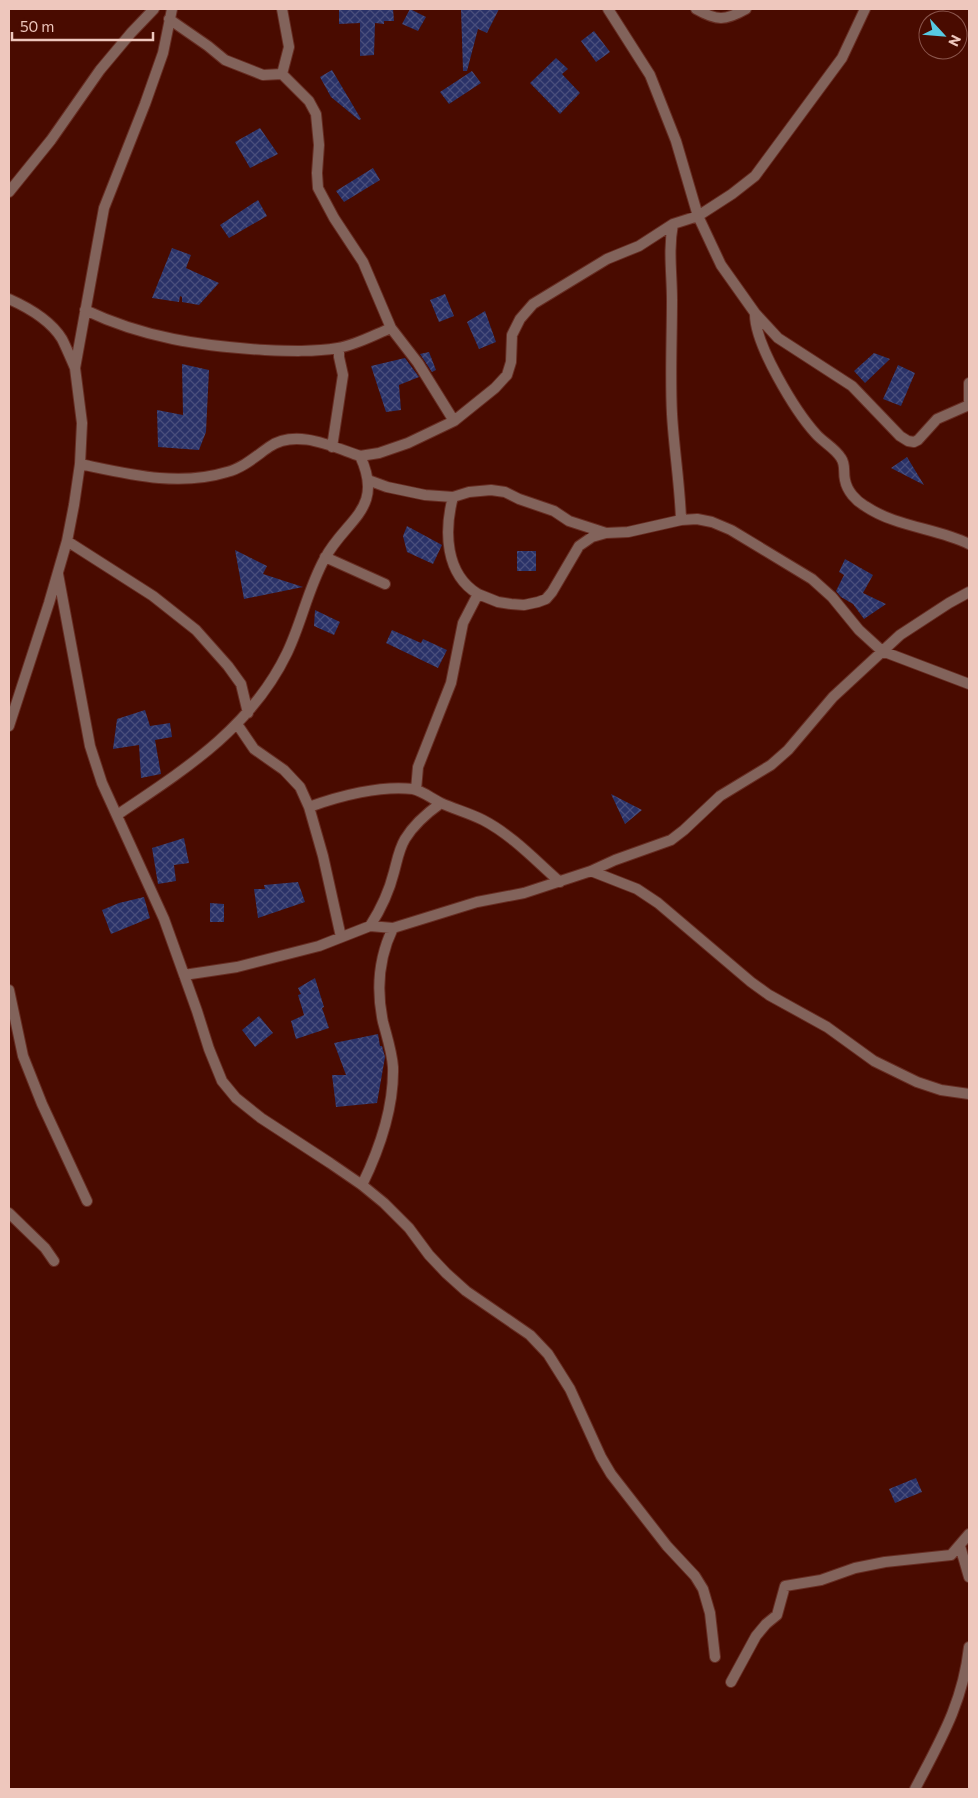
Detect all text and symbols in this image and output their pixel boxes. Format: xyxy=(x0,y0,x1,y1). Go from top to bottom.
scale bar xyxy=(12,10,154,42)
north arrow xyxy=(918,10,968,60)
text: 50 m xyxy=(20,17,54,35)
text: N xyxy=(945,32,965,49)

